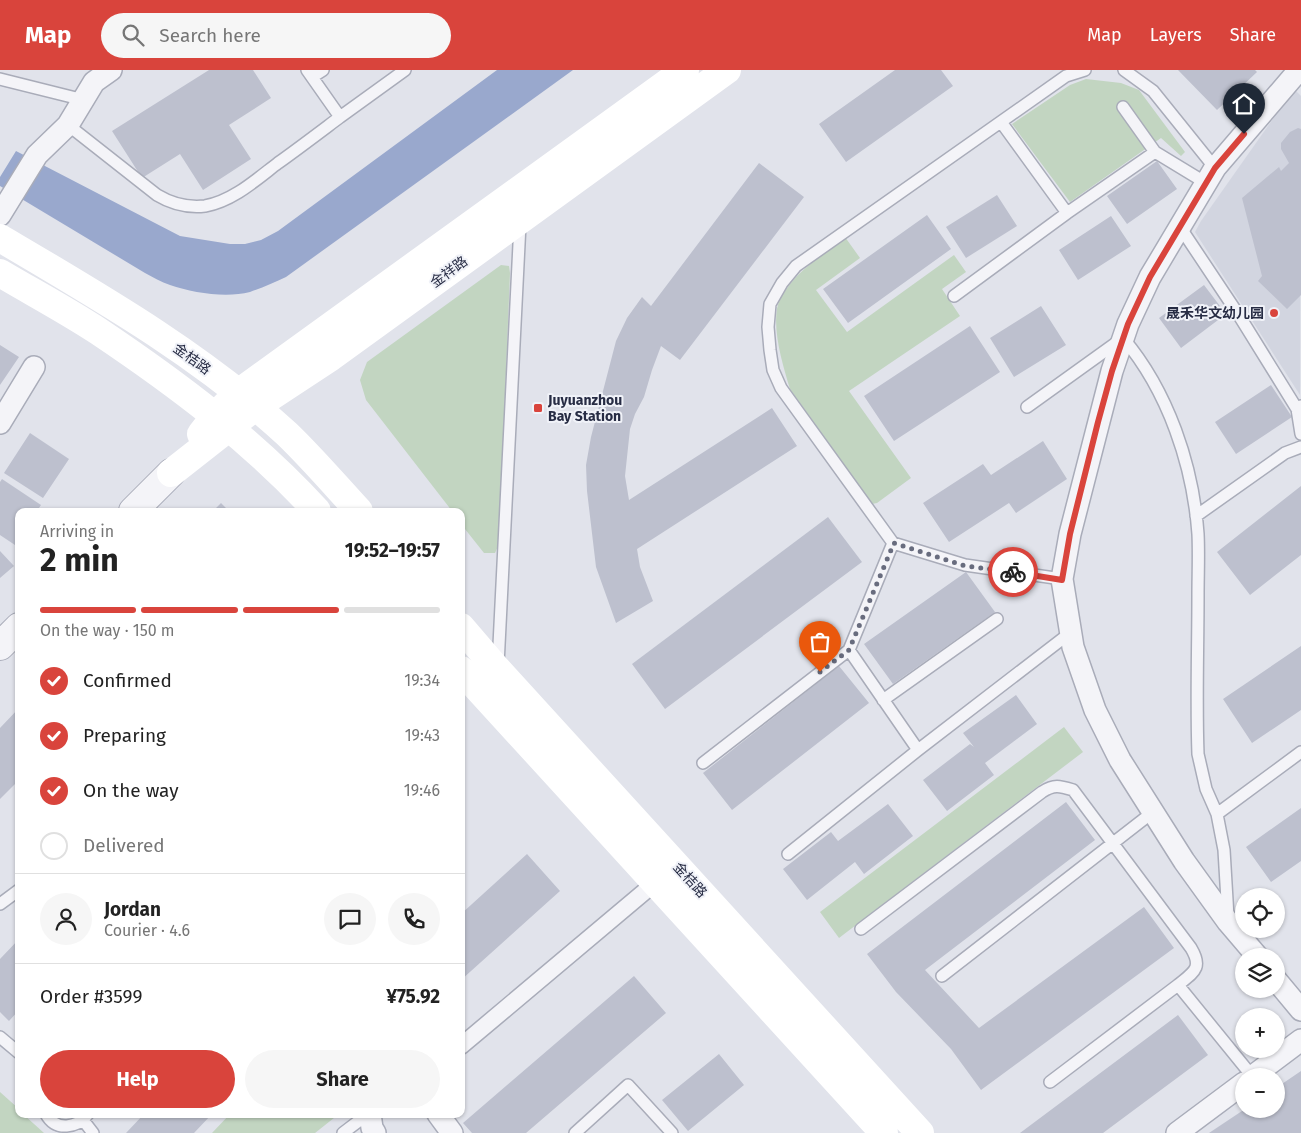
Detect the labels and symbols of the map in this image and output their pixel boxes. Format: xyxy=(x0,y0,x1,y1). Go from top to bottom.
pin xyxy=(1223,83,1265,134)
street label: 金祥路 xyxy=(427,253,471,291)
place label: 晟禾华文幼儿园 xyxy=(1166,305,1264,322)
marker: 晟禾华文幼儿园 xyxy=(1268,307,1280,319)
street label: 金桔路 xyxy=(170,340,214,378)
place label: Juyuanzhou Bay Station xyxy=(547,392,622,425)
marker: Juyuanzhou Bay Station xyxy=(532,402,544,414)
courier xyxy=(988,547,1038,597)
pin xyxy=(799,621,841,672)
street label: 金桔路 xyxy=(670,859,710,901)

